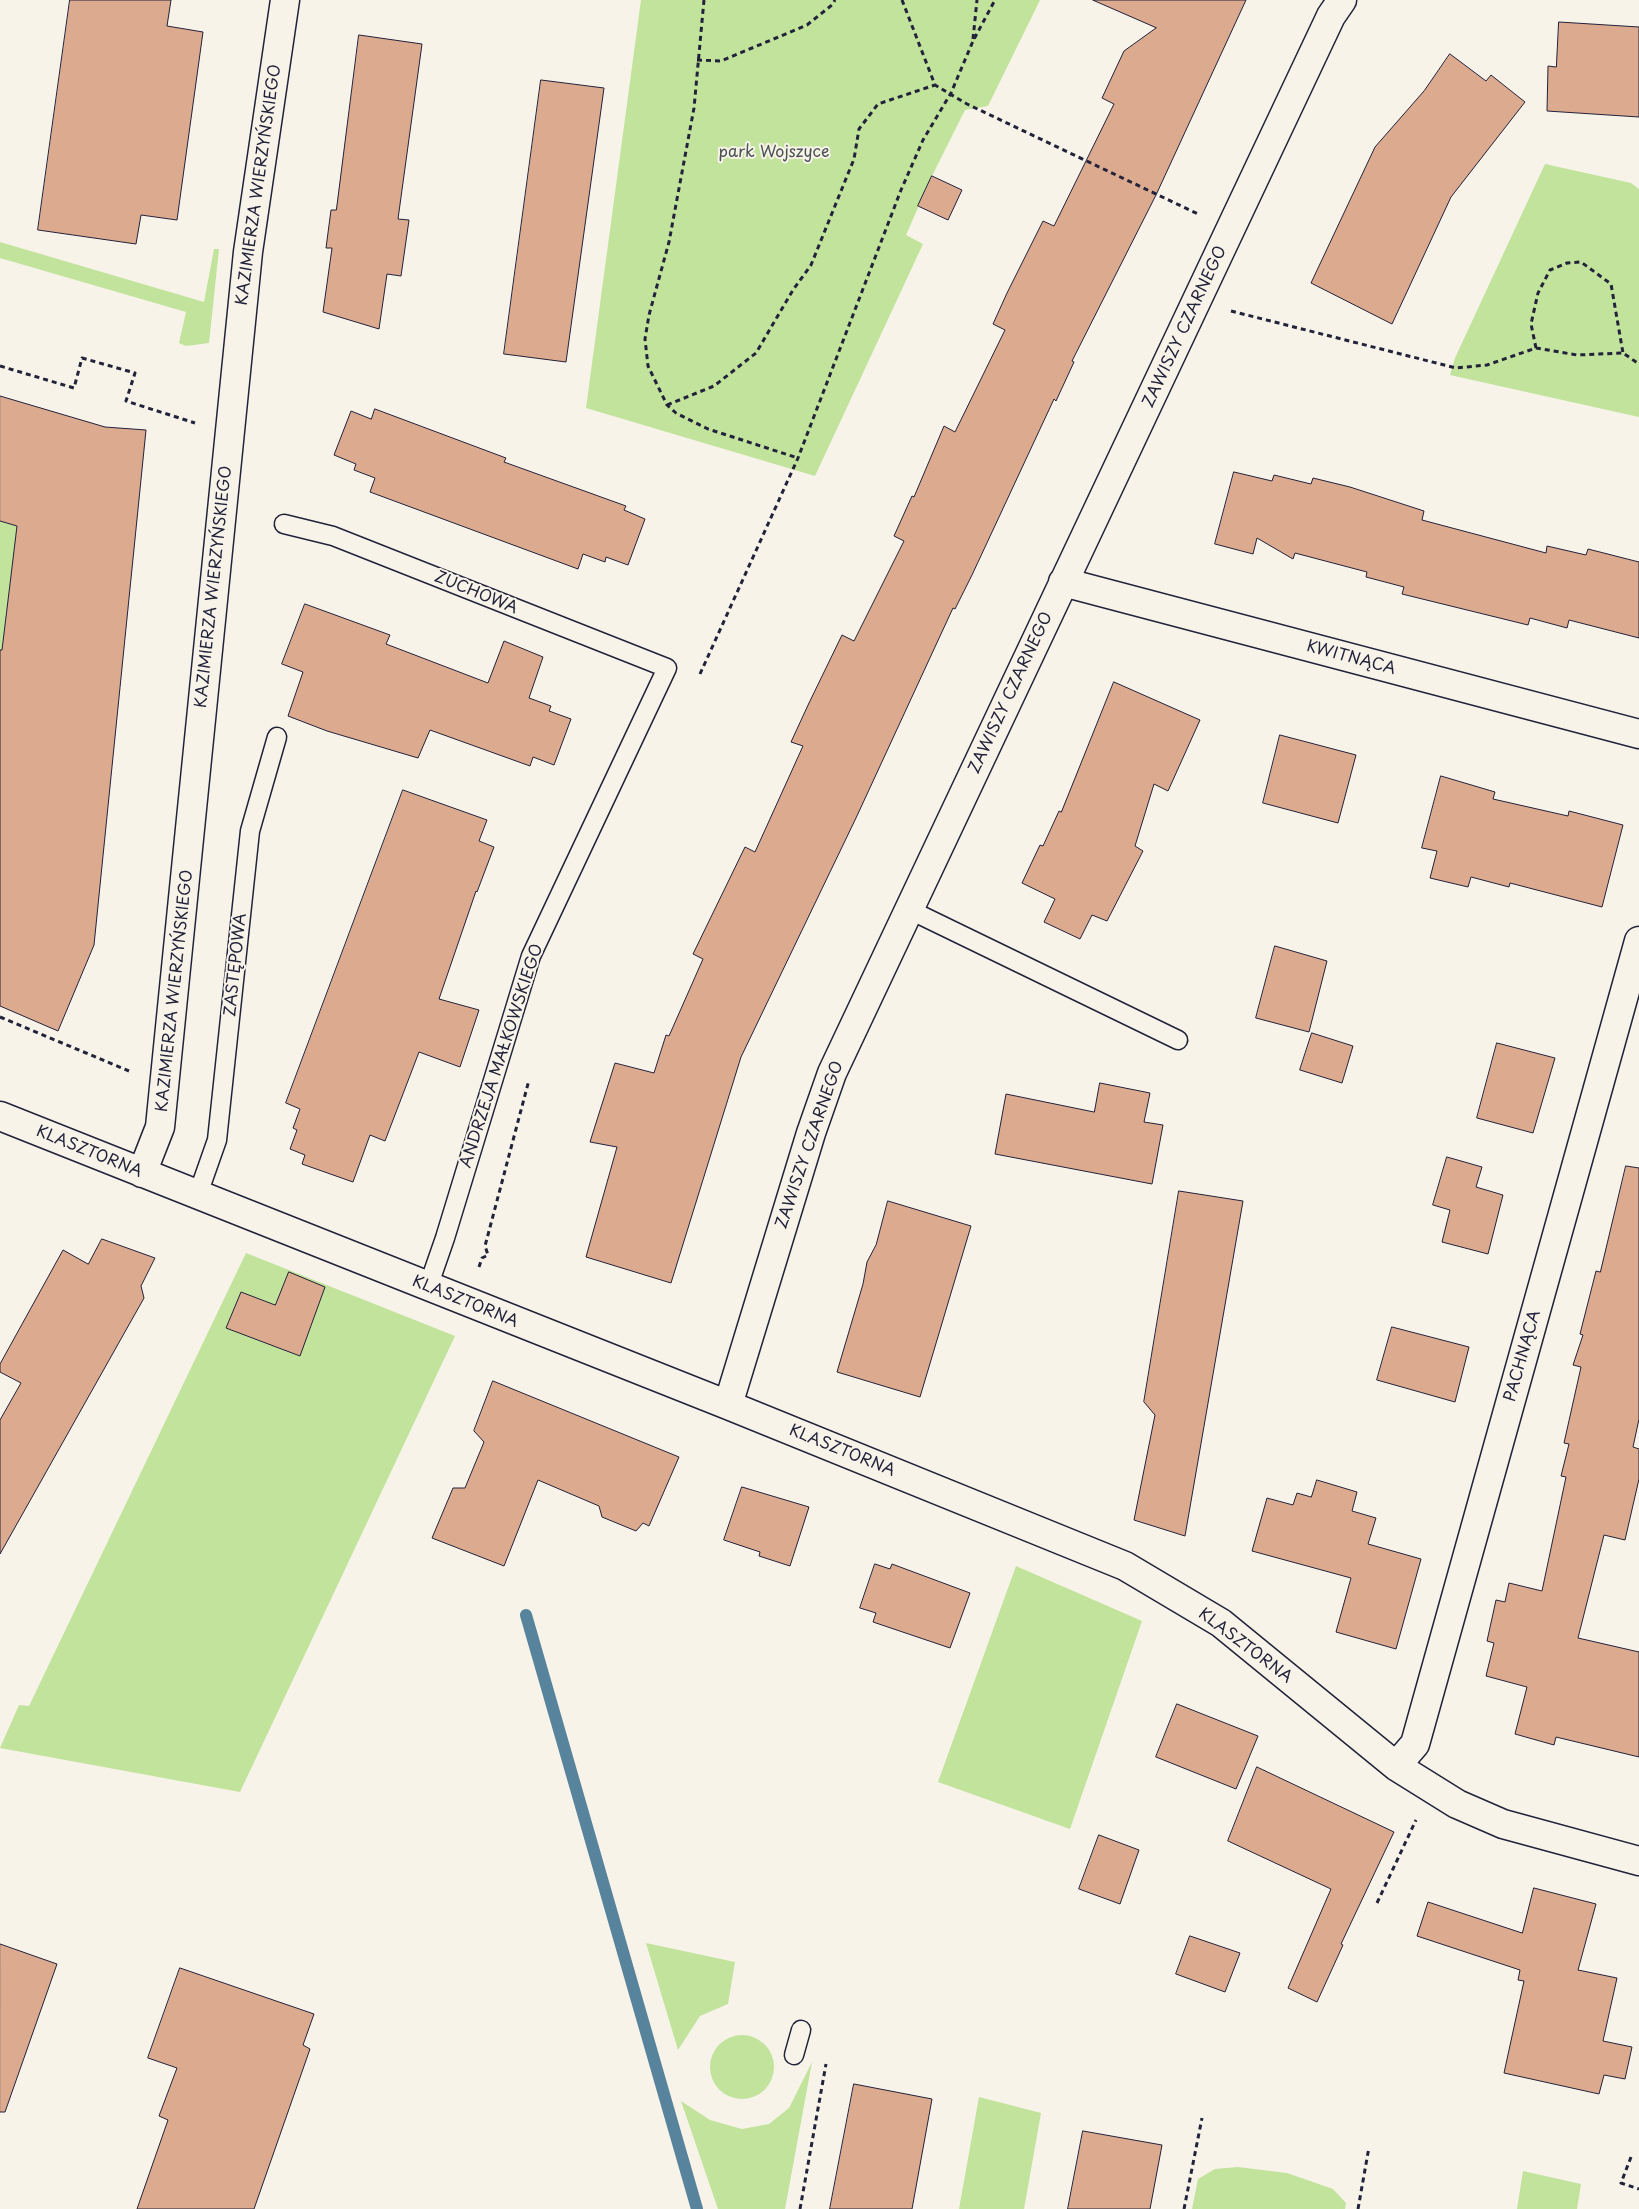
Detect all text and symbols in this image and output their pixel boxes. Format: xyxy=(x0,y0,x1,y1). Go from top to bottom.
street label: KAZIMIERZA WIERZYŃSKIEGO xyxy=(233,63,285,307)
park label: park Wojszyce xyxy=(719,143,829,163)
street label: ZAWISZY CZARNEGO xyxy=(1139,243,1231,411)
street label: KAZIMIERZA WIERZYŃSKIEGO xyxy=(192,465,236,709)
street label: ZUCHOWA xyxy=(432,568,520,618)
street label: ZAWISZY CZARNEGO xyxy=(965,609,1057,777)
street label: KWITNĄCA xyxy=(1304,637,1398,679)
street label: KAZIMIERZA WIERZYŃSKIEGO xyxy=(153,869,197,1113)
street label: ZASTĘPOWA xyxy=(221,912,251,1018)
street label: ANDRZEJA MAŁKOWSKIEGO xyxy=(457,942,547,1170)
street label: ZAWISZY CZARNEGO xyxy=(772,1059,848,1231)
street label: KLASZTORNA xyxy=(33,1122,145,1182)
street label: KLASZTORNA xyxy=(409,1272,521,1332)
street label: PACHNĄCA xyxy=(1501,1308,1545,1404)
street label: KLASZTORNA xyxy=(786,1421,898,1481)
street label: KLASZTORNA xyxy=(1194,1604,1296,1688)

